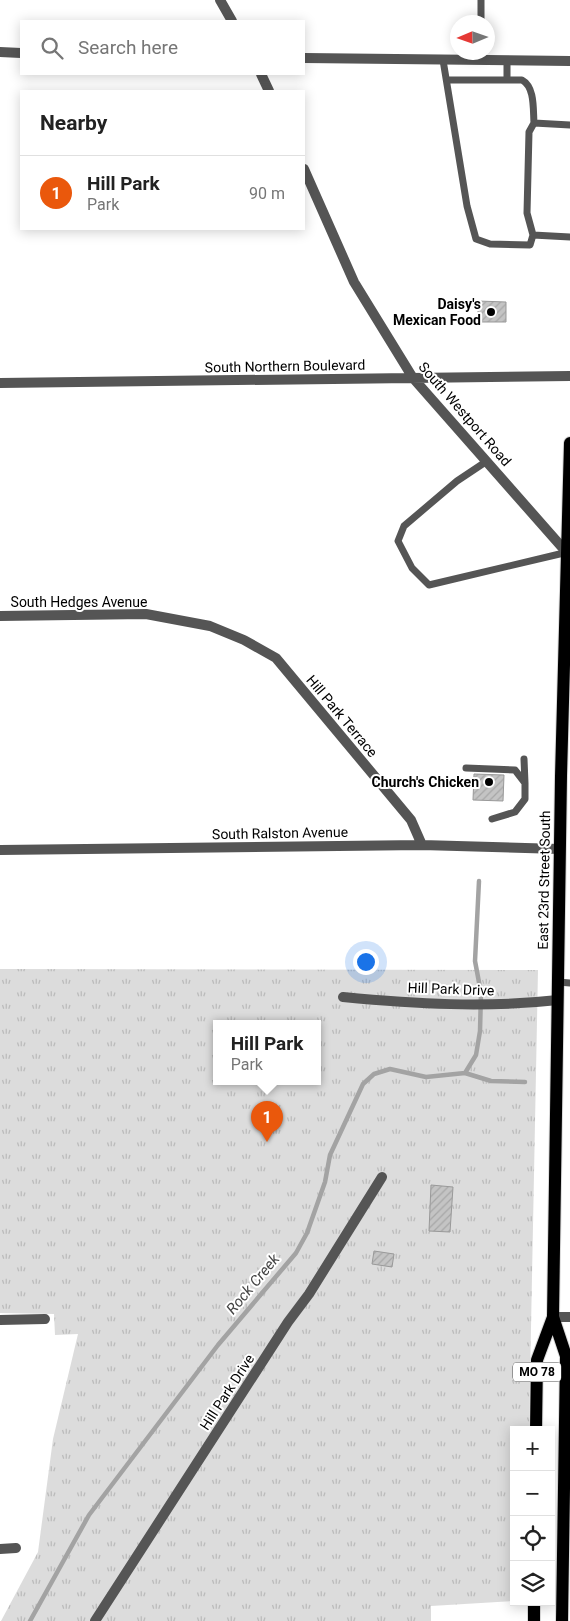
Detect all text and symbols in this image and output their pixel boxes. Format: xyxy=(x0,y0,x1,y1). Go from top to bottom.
north arrow xyxy=(450,15,495,60)
search box xyxy=(20,20,305,75)
icon: search xyxy=(38,34,66,62)
text: Search here xyxy=(78,36,178,59)
text: Nearby xyxy=(40,111,107,135)
text: Hill Park xyxy=(87,172,160,195)
text: 1 xyxy=(51,184,61,203)
text: 90 m xyxy=(249,184,285,203)
text: Park xyxy=(87,195,119,214)
place label: Daisy's Mexican Food xyxy=(393,296,481,328)
marker: Daisy's Mexican Food xyxy=(485,306,497,318)
street label: South Northern Boulevard xyxy=(205,357,365,375)
street label: South Westport Road xyxy=(416,359,514,469)
street label: South Hedges Avenue xyxy=(11,594,147,610)
street label: Hill Park Terrace xyxy=(303,672,381,760)
place label: Church's Chicken xyxy=(372,774,479,790)
marker: Church's Chicken xyxy=(483,776,495,788)
street label: East 23rd Street South xyxy=(535,810,553,950)
street label: South Ralston Avenue xyxy=(212,824,348,842)
your location xyxy=(353,949,379,975)
street label: Hill Park Drive xyxy=(407,979,495,999)
popup xyxy=(213,1020,321,1085)
text: Hill Park xyxy=(231,1032,303,1055)
text: Park xyxy=(231,1055,263,1074)
pin: 1 xyxy=(251,1101,283,1142)
water label: Rock Creek xyxy=(223,1250,284,1318)
street label: Hill Park Drive xyxy=(197,1351,257,1433)
road number: MO 78 xyxy=(513,1362,561,1381)
map controls xyxy=(510,1426,555,1606)
button: + xyxy=(510,1426,555,1471)
button: − xyxy=(510,1471,555,1516)
button: locate xyxy=(510,1516,555,1561)
button: layers xyxy=(510,1561,555,1606)

